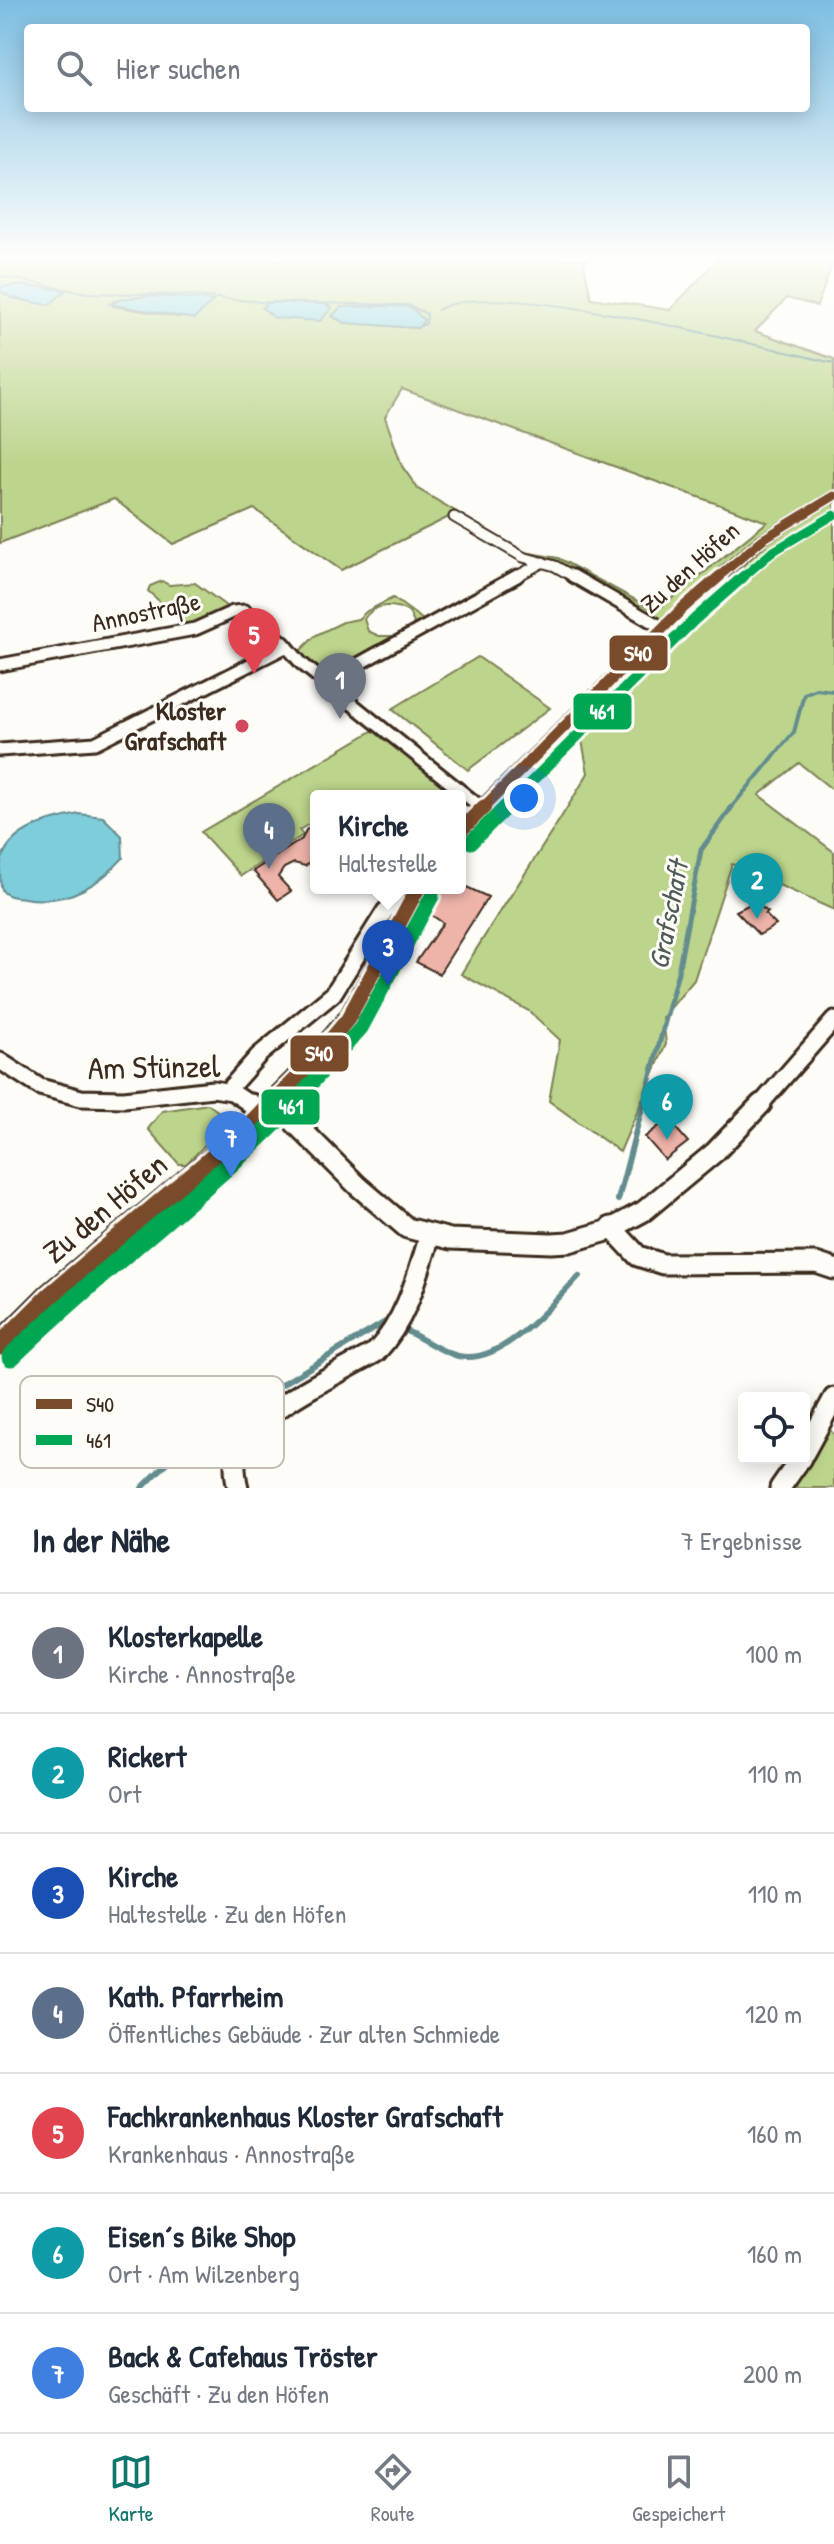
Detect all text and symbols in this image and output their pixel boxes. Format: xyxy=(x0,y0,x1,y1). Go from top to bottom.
search box xyxy=(24,24,810,112)
icon: search xyxy=(52,46,96,90)
text: Hier suchen xyxy=(116,48,240,88)
street label: Zu den Höfen xyxy=(633,513,747,620)
street label: Annostraße xyxy=(88,583,203,640)
pin: 5 xyxy=(228,608,280,674)
line badge: S40 xyxy=(608,634,669,672)
text: S40 xyxy=(624,638,652,668)
pin: 1 xyxy=(314,653,366,719)
line badge: 461 xyxy=(572,692,633,731)
place label: Kloster Grafschaft xyxy=(124,693,227,758)
text: 461 xyxy=(589,696,615,726)
marker: Kloster Grafschaft xyxy=(233,717,251,735)
your location xyxy=(504,778,544,818)
popup xyxy=(310,790,466,894)
pin: 4 xyxy=(243,803,295,869)
text: Kirche xyxy=(338,805,408,845)
text: Haltestelle xyxy=(338,845,438,880)
water label: Grafschaft xyxy=(639,853,698,972)
pin: 2 xyxy=(731,853,783,919)
pin: 3 xyxy=(362,920,414,986)
line badge: S40 xyxy=(289,1034,350,1073)
text: S40 xyxy=(305,1038,333,1068)
street label: Am Stünzel xyxy=(87,1044,221,1089)
pin: 6 xyxy=(641,1074,693,1140)
line badge: 461 xyxy=(260,1088,321,1126)
text: 461 xyxy=(278,1091,304,1121)
pin: 7 xyxy=(205,1111,257,1177)
street label: Zu den Höfen xyxy=(33,1143,176,1272)
legend xyxy=(20,1376,284,1468)
text: S40 xyxy=(86,1389,114,1419)
map controls xyxy=(738,1392,810,1464)
button: locate xyxy=(738,1392,810,1464)
text: 461 xyxy=(86,1425,111,1455)
text: In der Nähe xyxy=(32,1517,170,1563)
text: 7 Ergebnisse xyxy=(681,1523,802,1558)
text: Klosterkapelle xyxy=(108,1616,263,1656)
text: 1 xyxy=(53,1636,63,1671)
text: 100 m xyxy=(746,1636,802,1671)
text: Kirche · Annostraße xyxy=(108,1656,296,1691)
text: Rickert xyxy=(108,1736,186,1776)
text: 2 xyxy=(52,1756,64,1791)
text: 110 m xyxy=(748,1756,802,1791)
text: Ort xyxy=(108,1776,141,1811)
text: Kirche xyxy=(108,1856,178,1896)
text: 3 xyxy=(52,1876,64,1911)
text: 110 m xyxy=(748,1876,802,1911)
text: Haltestelle · Zu den Höfen xyxy=(108,1896,346,1931)
text: Kath. Pfarrheim xyxy=(108,1976,283,2016)
text: 4 xyxy=(53,1996,63,2031)
text: 120 m xyxy=(745,1996,802,2031)
text: Öffentliches Gebäude · Zur alten Schmiede xyxy=(108,2016,500,2051)
text: Fachkrankenhaus Kloster Grafschaft xyxy=(108,2096,502,2136)
text: 5 xyxy=(53,2116,64,2151)
text: 160 m xyxy=(747,2116,802,2151)
text: Krankenhaus · Annostraße xyxy=(108,2136,355,2171)
text: Eisen´s Bike Shop xyxy=(108,2216,295,2256)
text: 6 xyxy=(53,2236,63,2271)
text: 160 m xyxy=(747,2236,802,2271)
text: Ort · Am Wilzenberg xyxy=(108,2256,300,2291)
text: Back & Cafehaus Tröster xyxy=(108,2336,378,2376)
text: 7 xyxy=(52,2356,64,2391)
text: 200 m xyxy=(743,2356,802,2391)
text: Geschäft · Zu den Höfen xyxy=(108,2376,329,2411)
tab: Karte xyxy=(109,2450,154,2528)
tab: Route xyxy=(371,2450,415,2528)
tab: Gespeichert xyxy=(632,2450,725,2528)

